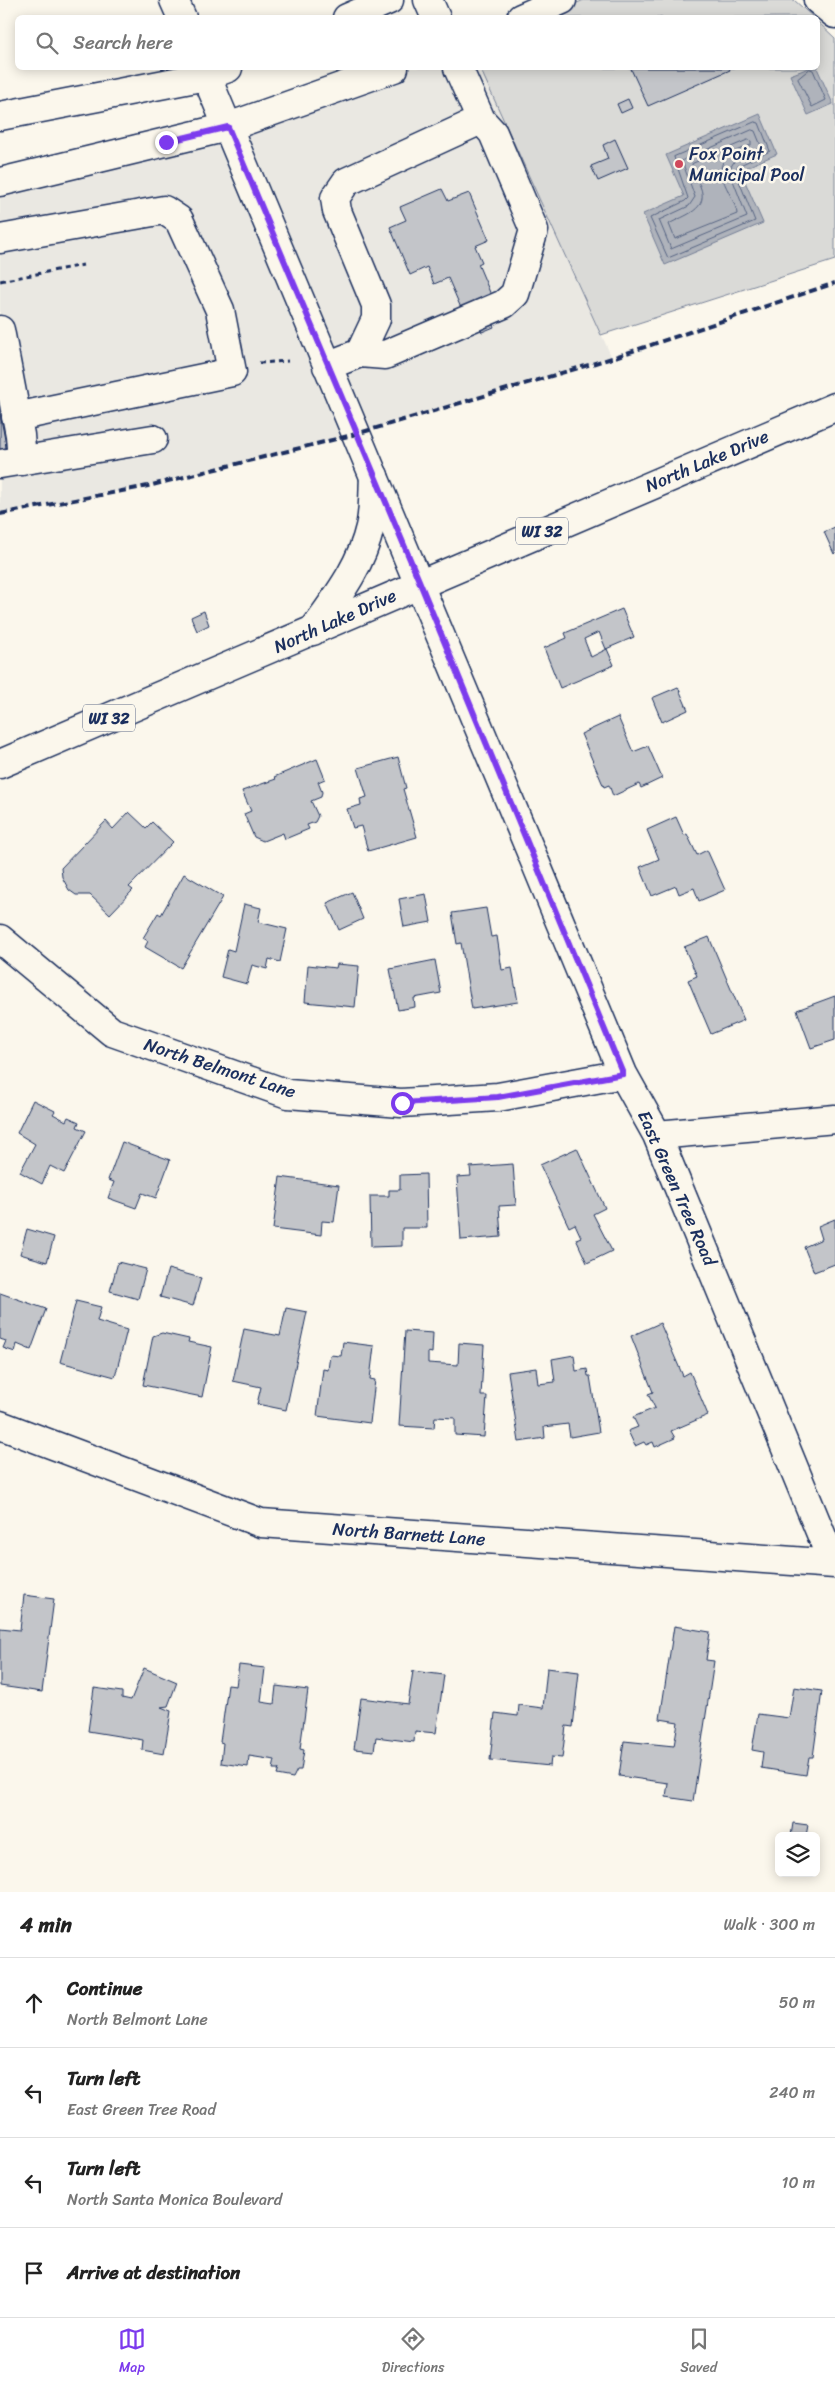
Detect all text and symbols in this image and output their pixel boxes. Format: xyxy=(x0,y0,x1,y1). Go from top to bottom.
search box xyxy=(15,15,820,70)
text: Search here xyxy=(73,26,173,59)
icon: search xyxy=(33,29,61,57)
route end xyxy=(155,131,178,154)
place label: Fox Point Municipal Pool xyxy=(689,138,805,191)
marker: Fox Point Municipal Pool xyxy=(673,158,685,170)
street label: North Lake Drive xyxy=(640,420,774,502)
road number: WI 32 xyxy=(516,518,568,544)
street label: North Lake Drive xyxy=(268,580,402,662)
road number: WI 32 xyxy=(83,704,135,731)
street label: North Belmont Lane xyxy=(140,1028,300,1108)
route start xyxy=(391,1092,414,1115)
street label: East Green Tree Road xyxy=(628,1105,726,1272)
street label: North Barnett Lane xyxy=(331,1513,487,1555)
map controls xyxy=(775,1832,820,1877)
button: layers xyxy=(775,1832,820,1877)
text: 4 min xyxy=(20,1906,72,1944)
text: Walk · 300 m xyxy=(724,1910,815,1939)
text: Continue xyxy=(67,1972,143,2005)
text: 50 m xyxy=(779,1988,815,2017)
icon: ahead xyxy=(20,1989,48,2017)
text: North Belmont Lane xyxy=(67,2005,208,2034)
text: Turn left xyxy=(67,2062,140,2095)
text: 240 m xyxy=(769,2078,815,2107)
icon: left xyxy=(20,2079,48,2107)
text: East Green Tree Road xyxy=(67,2095,216,2124)
text: Turn left xyxy=(67,2152,140,2185)
text: 10 m xyxy=(782,2168,815,2197)
icon: left xyxy=(20,2169,48,2197)
text: North Santa Monica Boulevard xyxy=(67,2185,282,2214)
text: Arrive at destination xyxy=(67,2256,240,2289)
icon: arrive xyxy=(20,2259,48,2287)
tab: Map xyxy=(118,2325,146,2380)
tab: Directions xyxy=(382,2325,444,2380)
tab: Saved xyxy=(680,2325,717,2380)

